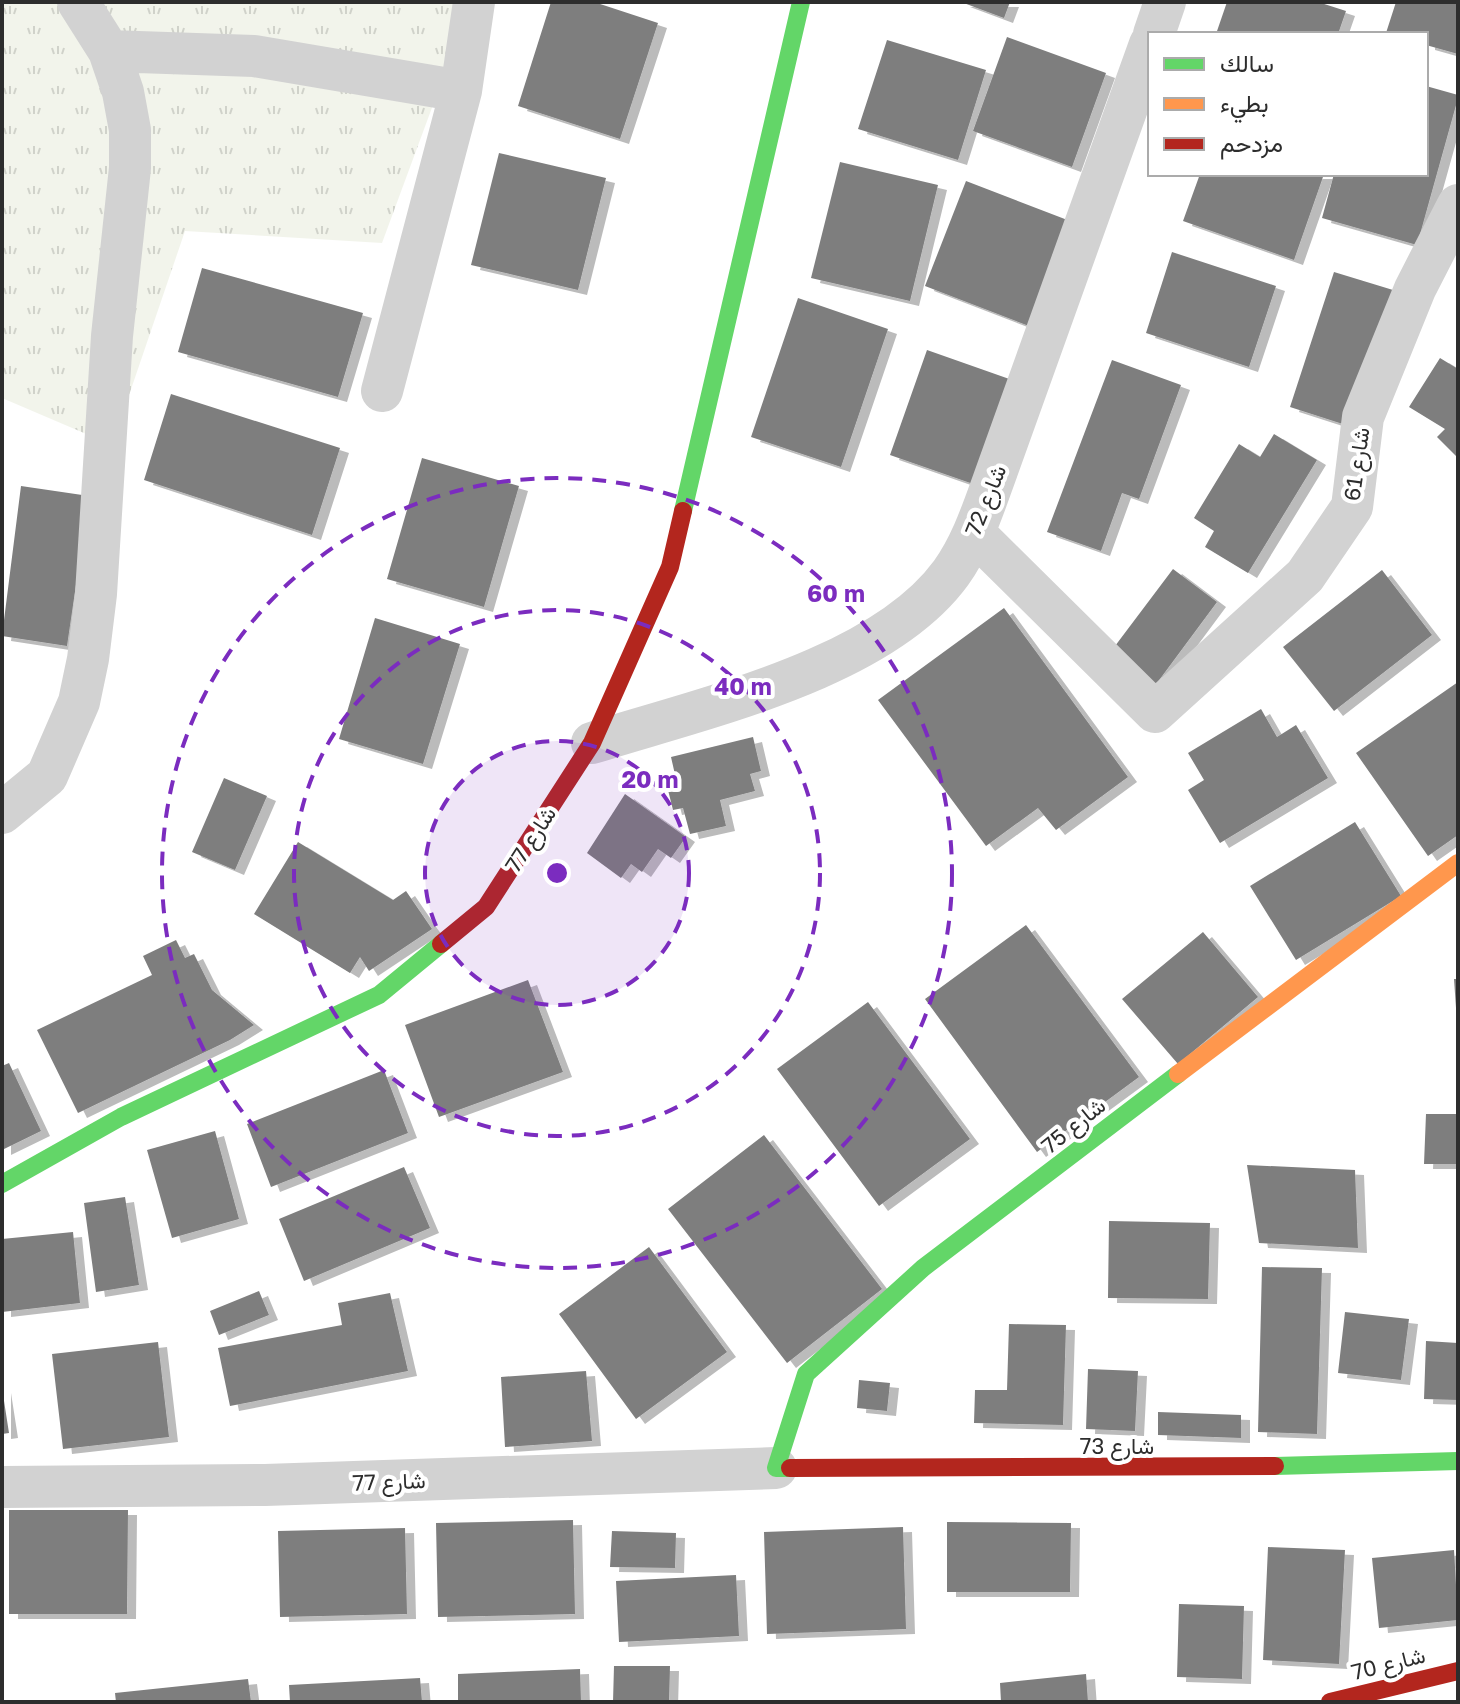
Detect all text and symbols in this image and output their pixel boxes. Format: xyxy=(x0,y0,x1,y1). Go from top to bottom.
legend xyxy=(1148,32,1428,176)
text: سالك xyxy=(1220,48,1274,77)
text: بطيء xyxy=(1220,88,1269,123)
text: مزدحم xyxy=(1220,128,1283,160)
street label: شارع 61 xyxy=(1338,426,1376,503)
street label: شارع 72 xyxy=(959,461,1013,540)
text: 60 m xyxy=(807,578,865,607)
text: 40 m xyxy=(714,671,772,700)
text: 20 m xyxy=(621,764,679,793)
street label: شارع 77 xyxy=(499,801,563,878)
centre of rings xyxy=(543,859,571,887)
street label: شارع 75 xyxy=(1036,1091,1112,1160)
street label: شارع 73 xyxy=(1080,1432,1154,1461)
street label: شارع 77 xyxy=(352,1466,426,1498)
street label: شارع 70 xyxy=(1348,1641,1428,1687)

